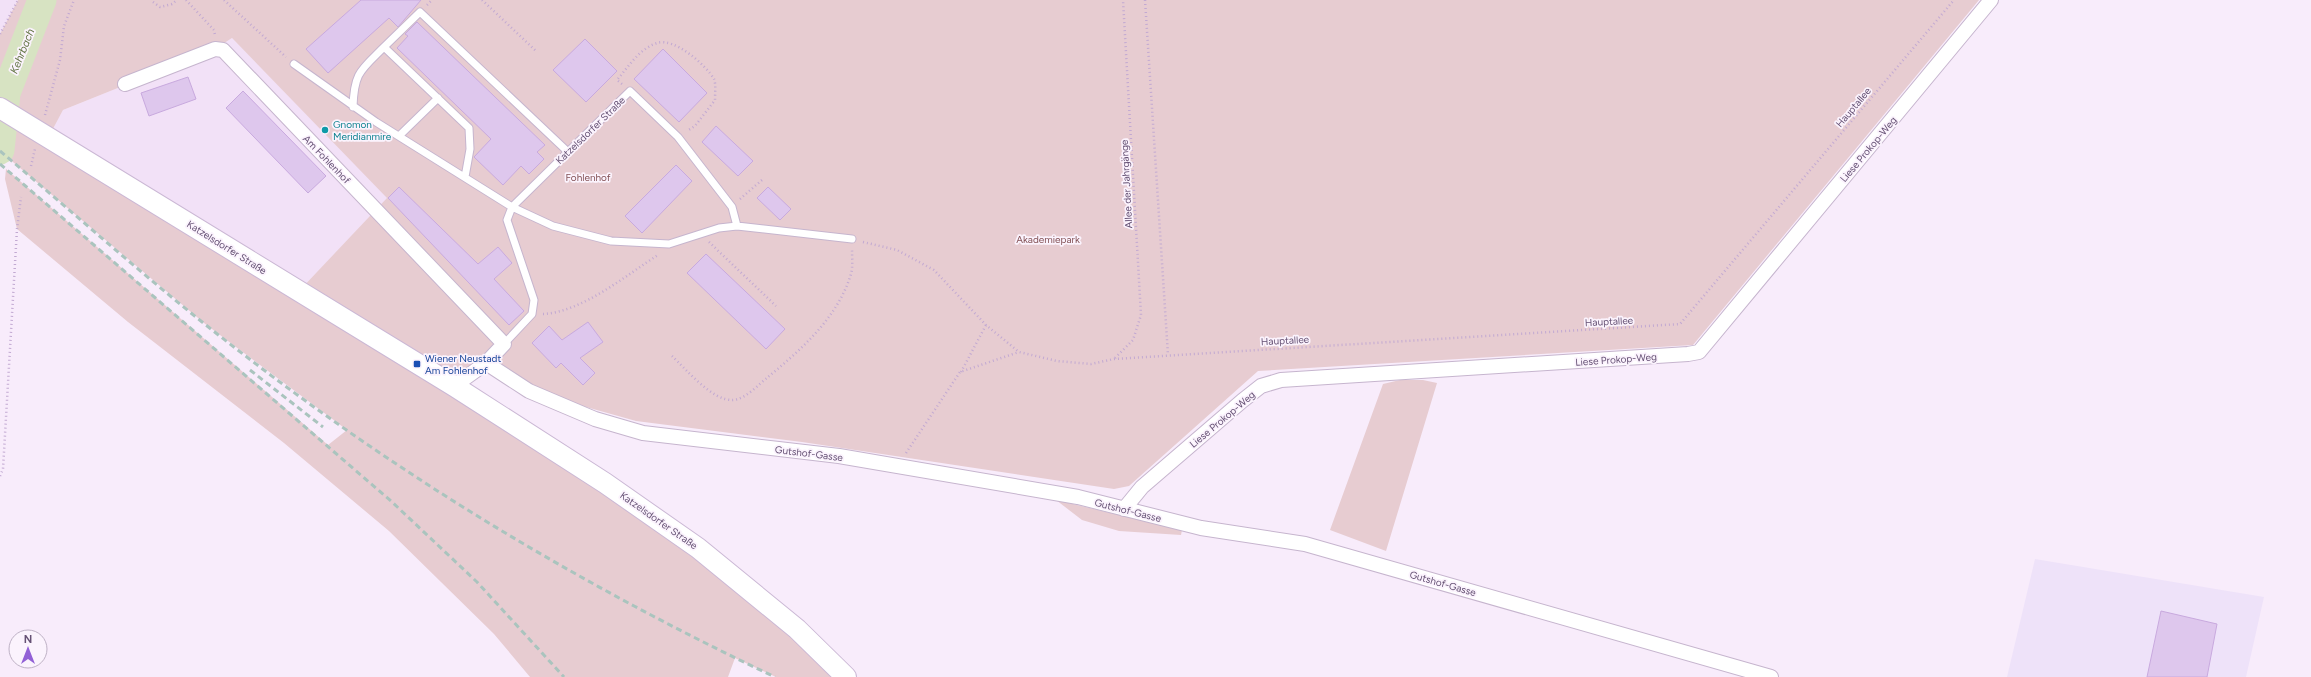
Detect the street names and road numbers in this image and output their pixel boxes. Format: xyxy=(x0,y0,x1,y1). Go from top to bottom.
street label: Hauptallee xyxy=(1833,84,1874,130)
street label: Katzelsdorfer Straße xyxy=(553,93,628,167)
street label: Liese Prokop-Weg xyxy=(1837,114,1900,185)
street label: Am Fohlenhof xyxy=(300,132,353,187)
street label: Allee der Jahrgänge xyxy=(1118,139,1135,229)
street label: Katzelsdorfer Straße xyxy=(184,218,269,277)
street label: Hauptallee xyxy=(1585,314,1634,329)
street label: Hauptallee xyxy=(1261,333,1310,348)
street label: Liese Prokop-Weg xyxy=(1575,350,1657,369)
street label: Liese Prokop-Weg xyxy=(1187,388,1258,451)
street label: Gutshof-Gasse xyxy=(774,443,844,464)
street label: Katzelsdorfer Straße xyxy=(617,489,700,552)
street label: Gutshof-Gasse xyxy=(1093,496,1163,525)
street label: Gutshof-Gasse xyxy=(1408,568,1478,599)

